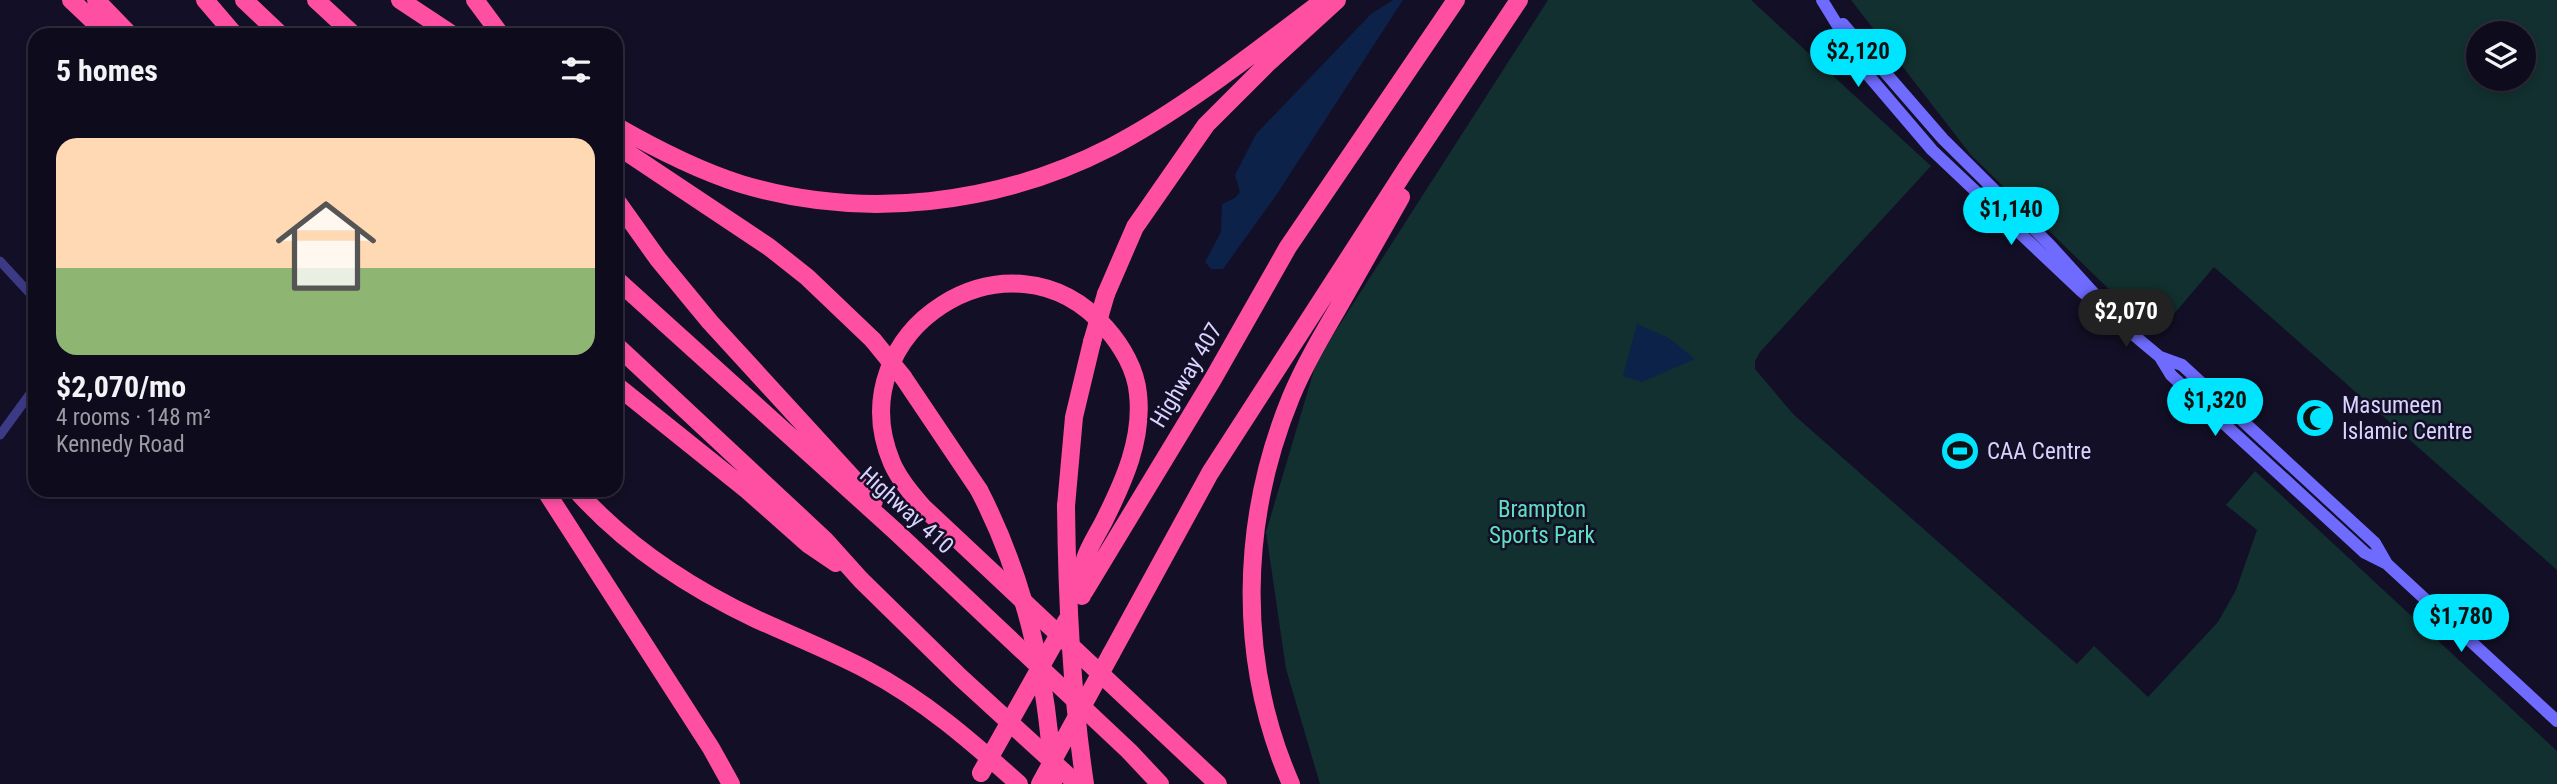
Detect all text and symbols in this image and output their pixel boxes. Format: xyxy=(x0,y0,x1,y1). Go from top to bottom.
map controls xyxy=(2466,21,2536,91)
button: layers xyxy=(2466,21,2536,91)
pin: $2,120 xyxy=(1801,29,1915,89)
text: $2,120 xyxy=(1826,38,1890,65)
icon: filters xyxy=(557,51,595,89)
text: 5 homes xyxy=(56,53,158,88)
icon: home xyxy=(263,183,389,309)
pin: $1,140 xyxy=(1954,188,2068,247)
text: $1,140 xyxy=(1979,196,2043,223)
pin: $2,070 xyxy=(2069,290,2183,349)
text: $2,070 xyxy=(2094,298,2158,325)
street label: Highway 407 xyxy=(1145,318,1228,432)
text: $2,070/mo xyxy=(56,369,186,404)
pin: $1,320 xyxy=(2158,378,2272,438)
text: $1,320 xyxy=(2183,387,2247,414)
place label: Masumeen Islamic Centre xyxy=(2342,392,2472,445)
mosque icon: Masumeen Islamic Centre xyxy=(2294,397,2336,439)
text: 4 rooms · 148 m² xyxy=(56,404,211,431)
sports icon: CAA Centre xyxy=(1939,430,1981,472)
text: Kennedy Road xyxy=(56,431,185,458)
place label: CAA Centre xyxy=(1987,438,2091,465)
street label: Highway 410 xyxy=(854,461,959,559)
park label: Brampton Sports Park xyxy=(1489,496,1596,549)
pin: $1,780 xyxy=(2404,594,2518,654)
text: $1,780 xyxy=(2429,603,2493,630)

